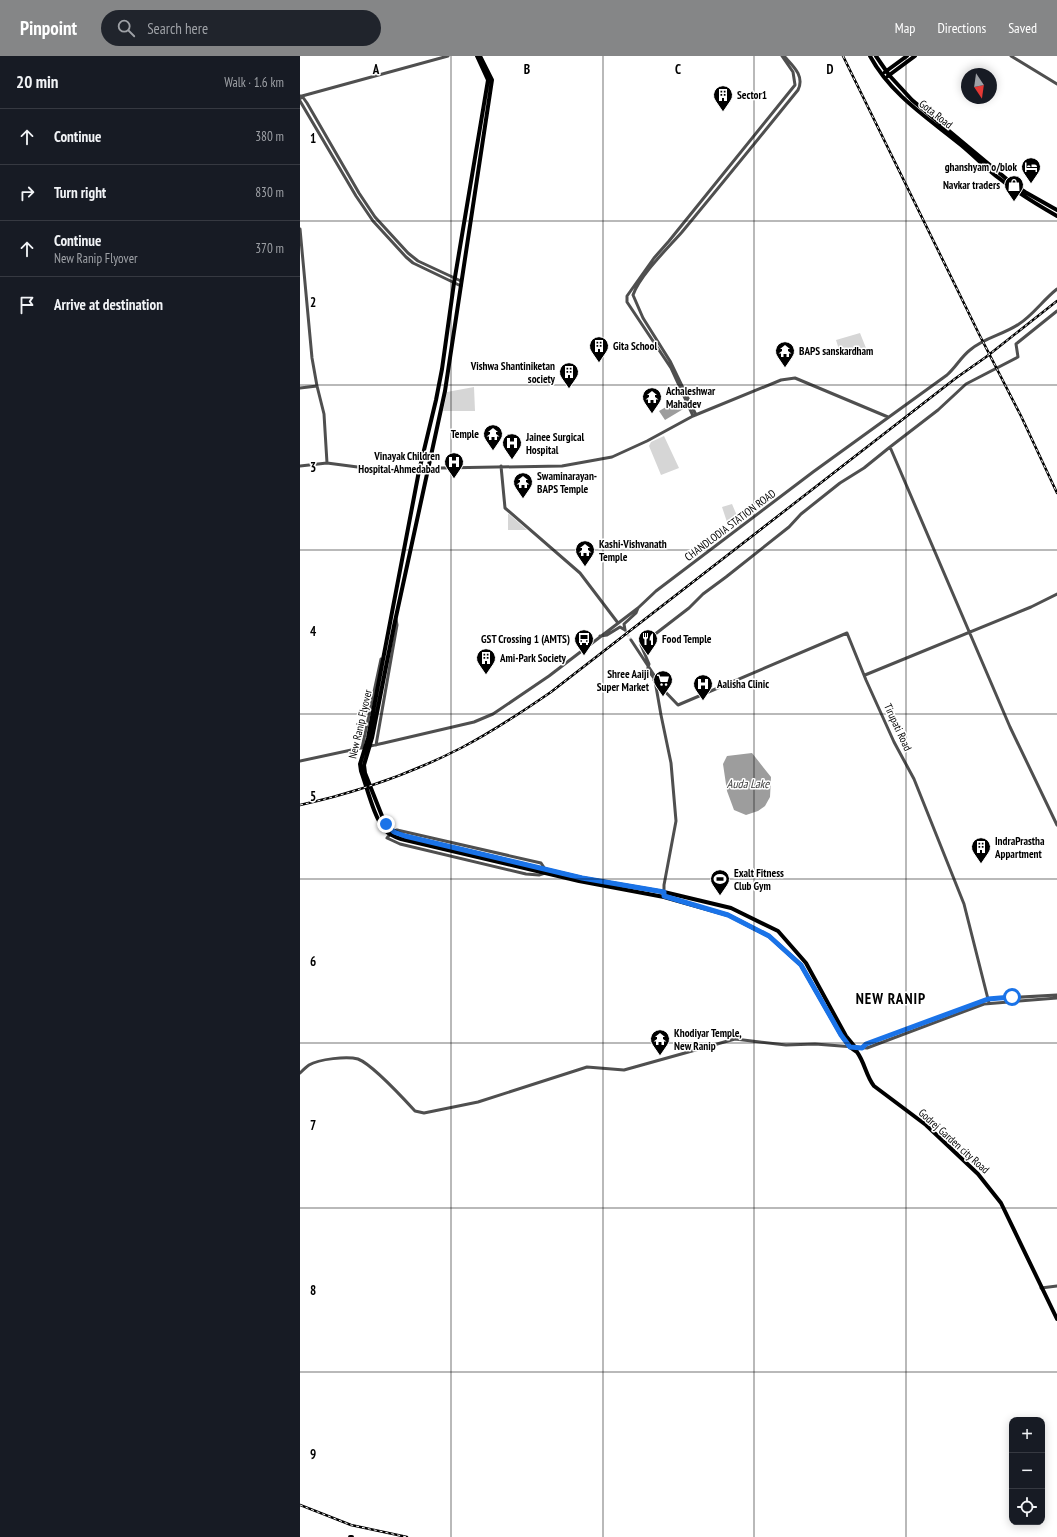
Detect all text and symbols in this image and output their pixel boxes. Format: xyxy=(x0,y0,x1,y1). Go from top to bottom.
search box xyxy=(101,10,381,46)
text: Pinpoint xyxy=(20,16,77,40)
icon: search xyxy=(115,17,137,39)
text: Search here xyxy=(147,19,208,38)
text: Map xyxy=(895,19,915,37)
text: Directions xyxy=(937,19,986,37)
text: Saved xyxy=(1008,19,1037,37)
text: A xyxy=(372,61,380,78)
text: B xyxy=(524,61,530,78)
text: C xyxy=(675,61,681,78)
text: D xyxy=(827,61,834,78)
north arrow xyxy=(961,68,997,104)
text: 20 min xyxy=(16,71,58,93)
text: Walk · 1.6 km xyxy=(224,74,284,91)
building icon: Sector1 xyxy=(712,84,734,112)
place label: Sector1 xyxy=(737,88,767,102)
street label: Gota Road xyxy=(916,97,956,132)
icon: ahead xyxy=(16,126,38,148)
text: Continue xyxy=(54,127,101,146)
text: 380 m xyxy=(255,128,284,145)
text: 1 xyxy=(310,130,316,147)
hotel icon: ghanshyam o/blok xyxy=(1020,156,1042,184)
place label: ghanshyam o/blok xyxy=(945,160,1017,174)
shop icon: Navkar traders xyxy=(1003,174,1025,202)
place label: Navkar traders xyxy=(943,178,1000,192)
icon: right xyxy=(16,182,38,204)
text: Turn right xyxy=(54,183,106,202)
text: 830 m xyxy=(255,184,284,201)
text: Continue xyxy=(54,231,101,250)
icon: ahead xyxy=(16,238,38,260)
text: 370 m xyxy=(255,240,284,257)
text: New Ranip Flyover xyxy=(54,250,138,267)
icon: arrive xyxy=(16,294,38,316)
text: 2 xyxy=(310,294,316,311)
text: Arrive at destination xyxy=(54,295,163,314)
building icon: Gita School xyxy=(588,335,610,363)
place label: Gita School xyxy=(613,339,657,353)
temple icon: BAPS sanskardham xyxy=(774,340,796,368)
place label: BAPS sanskardham xyxy=(799,344,873,358)
place label: Vishwa Shantiniketan society xyxy=(470,359,556,386)
building icon: Vishwa Shantiniketan society xyxy=(558,361,580,389)
place label: Achaleshwar Mahadev xyxy=(665,384,716,411)
temple icon: Achaleshwar Mahadev xyxy=(641,386,663,414)
temple icon: Temple xyxy=(482,423,504,451)
place label: Temple xyxy=(451,427,479,441)
place label: Jainee Surgical Hospital xyxy=(525,430,585,457)
hospital icon: Jainee Surgical Hospital xyxy=(501,432,523,460)
place label: Vinayak Children Hospital-Ahmedabad xyxy=(358,449,440,476)
hospital icon: Vinayak Children Hospital-Ahmedabad xyxy=(443,451,465,479)
text: 3 xyxy=(310,459,316,476)
place label: Swaminarayan- BAPS Temple xyxy=(537,469,597,496)
temple icon: Swaminarayan- BAPS Temple xyxy=(512,471,534,499)
street label: CHANDLODIA STATION ROAD xyxy=(682,486,778,564)
place label: Kashi-Vishvanath Temple xyxy=(599,537,667,564)
temple icon: Kashi-Vishvanath Temple xyxy=(574,539,596,567)
text: 4 xyxy=(310,623,317,640)
bus stop icon: GST Crossing 1 (AMTS) xyxy=(573,628,595,656)
restaurant icon: Food Temple xyxy=(637,628,659,656)
place label: GST Crossing 1 (AMTS) xyxy=(481,632,570,646)
place label: Food Temple xyxy=(662,632,712,646)
building icon: Ami-Park Society xyxy=(475,647,497,675)
place label: Ami-Park Society xyxy=(499,651,567,665)
place label: Shree Aaiji Super Market xyxy=(597,667,650,694)
supermarket icon: Shree Aaiji Super Market xyxy=(652,669,674,697)
hospital icon: Aalisha Clinic xyxy=(692,673,714,701)
place label: Aalisha Clinic xyxy=(716,677,769,691)
street label: New Ranip Flyover xyxy=(345,688,375,760)
street label: Tirupati Road xyxy=(881,701,915,753)
water label: Auda Lake xyxy=(727,776,770,791)
text: 5 xyxy=(310,788,316,805)
route end xyxy=(377,815,395,833)
place label: IndraPrastha Appartment xyxy=(994,834,1045,861)
building icon: IndraPrastha Appartment xyxy=(970,836,992,864)
place label: Exalt Fitness Club Gym xyxy=(734,866,784,893)
sports icon: Exalt Fitness Club Gym xyxy=(709,868,731,896)
text: 6 xyxy=(310,953,316,970)
route start xyxy=(1003,988,1021,1006)
district label: NEW RANIP xyxy=(856,989,926,1008)
place label: Khodiyar Temple, New Ranip xyxy=(674,1026,742,1053)
temple icon: Khodiyar Temple, New Ranip xyxy=(649,1028,671,1056)
street label: Godrej Garden city Road xyxy=(916,1105,993,1177)
text: 7 xyxy=(310,1117,316,1134)
text: 8 xyxy=(310,1282,316,1299)
map controls xyxy=(1009,1417,1045,1525)
button: + xyxy=(1009,1417,1045,1453)
text: 9 xyxy=(310,1446,316,1463)
button: − xyxy=(1009,1453,1045,1489)
button: locate xyxy=(1009,1489,1045,1525)

